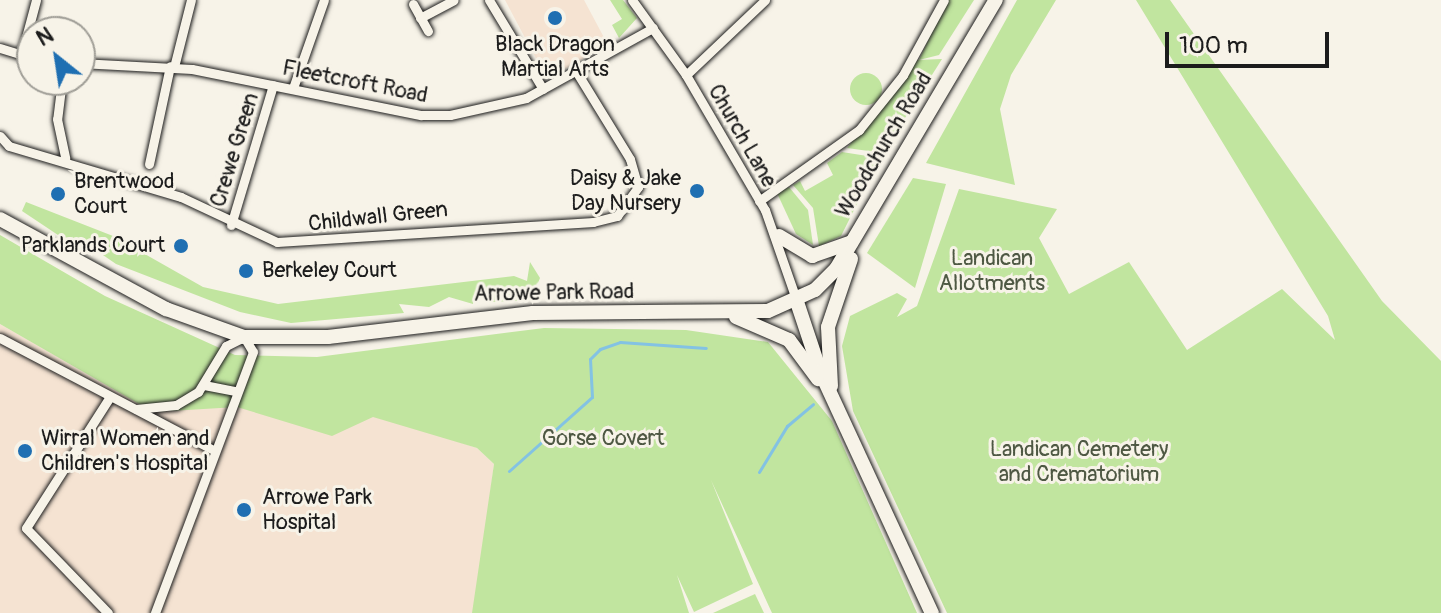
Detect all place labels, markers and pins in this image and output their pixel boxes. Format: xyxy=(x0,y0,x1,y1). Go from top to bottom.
marker: Black Dragon Martial Arts xyxy=(546,9,564,27)
place label: Black Dragon Martial Arts xyxy=(495,31,615,82)
place label: Daisy & Jake Day Nursery xyxy=(570,165,681,216)
place label: Brentwood Court xyxy=(74,168,175,220)
marker: Daisy & Jake Day Nursery xyxy=(688,182,706,200)
marker: Brentwood Court xyxy=(49,185,67,203)
place label: Parklands Court xyxy=(21,233,165,259)
marker: Parklands Court xyxy=(172,237,190,255)
place label: Berkeley Court xyxy=(262,258,397,284)
marker: Berkeley Court xyxy=(237,262,255,280)
place label: Wirral Women and Children's Hospital xyxy=(41,425,210,476)
marker: Wirral Women and Children's Hospital xyxy=(16,442,34,460)
place label: Arrowe Park Hospital xyxy=(262,484,372,536)
marker: Arrowe Park Hospital xyxy=(233,499,255,521)

